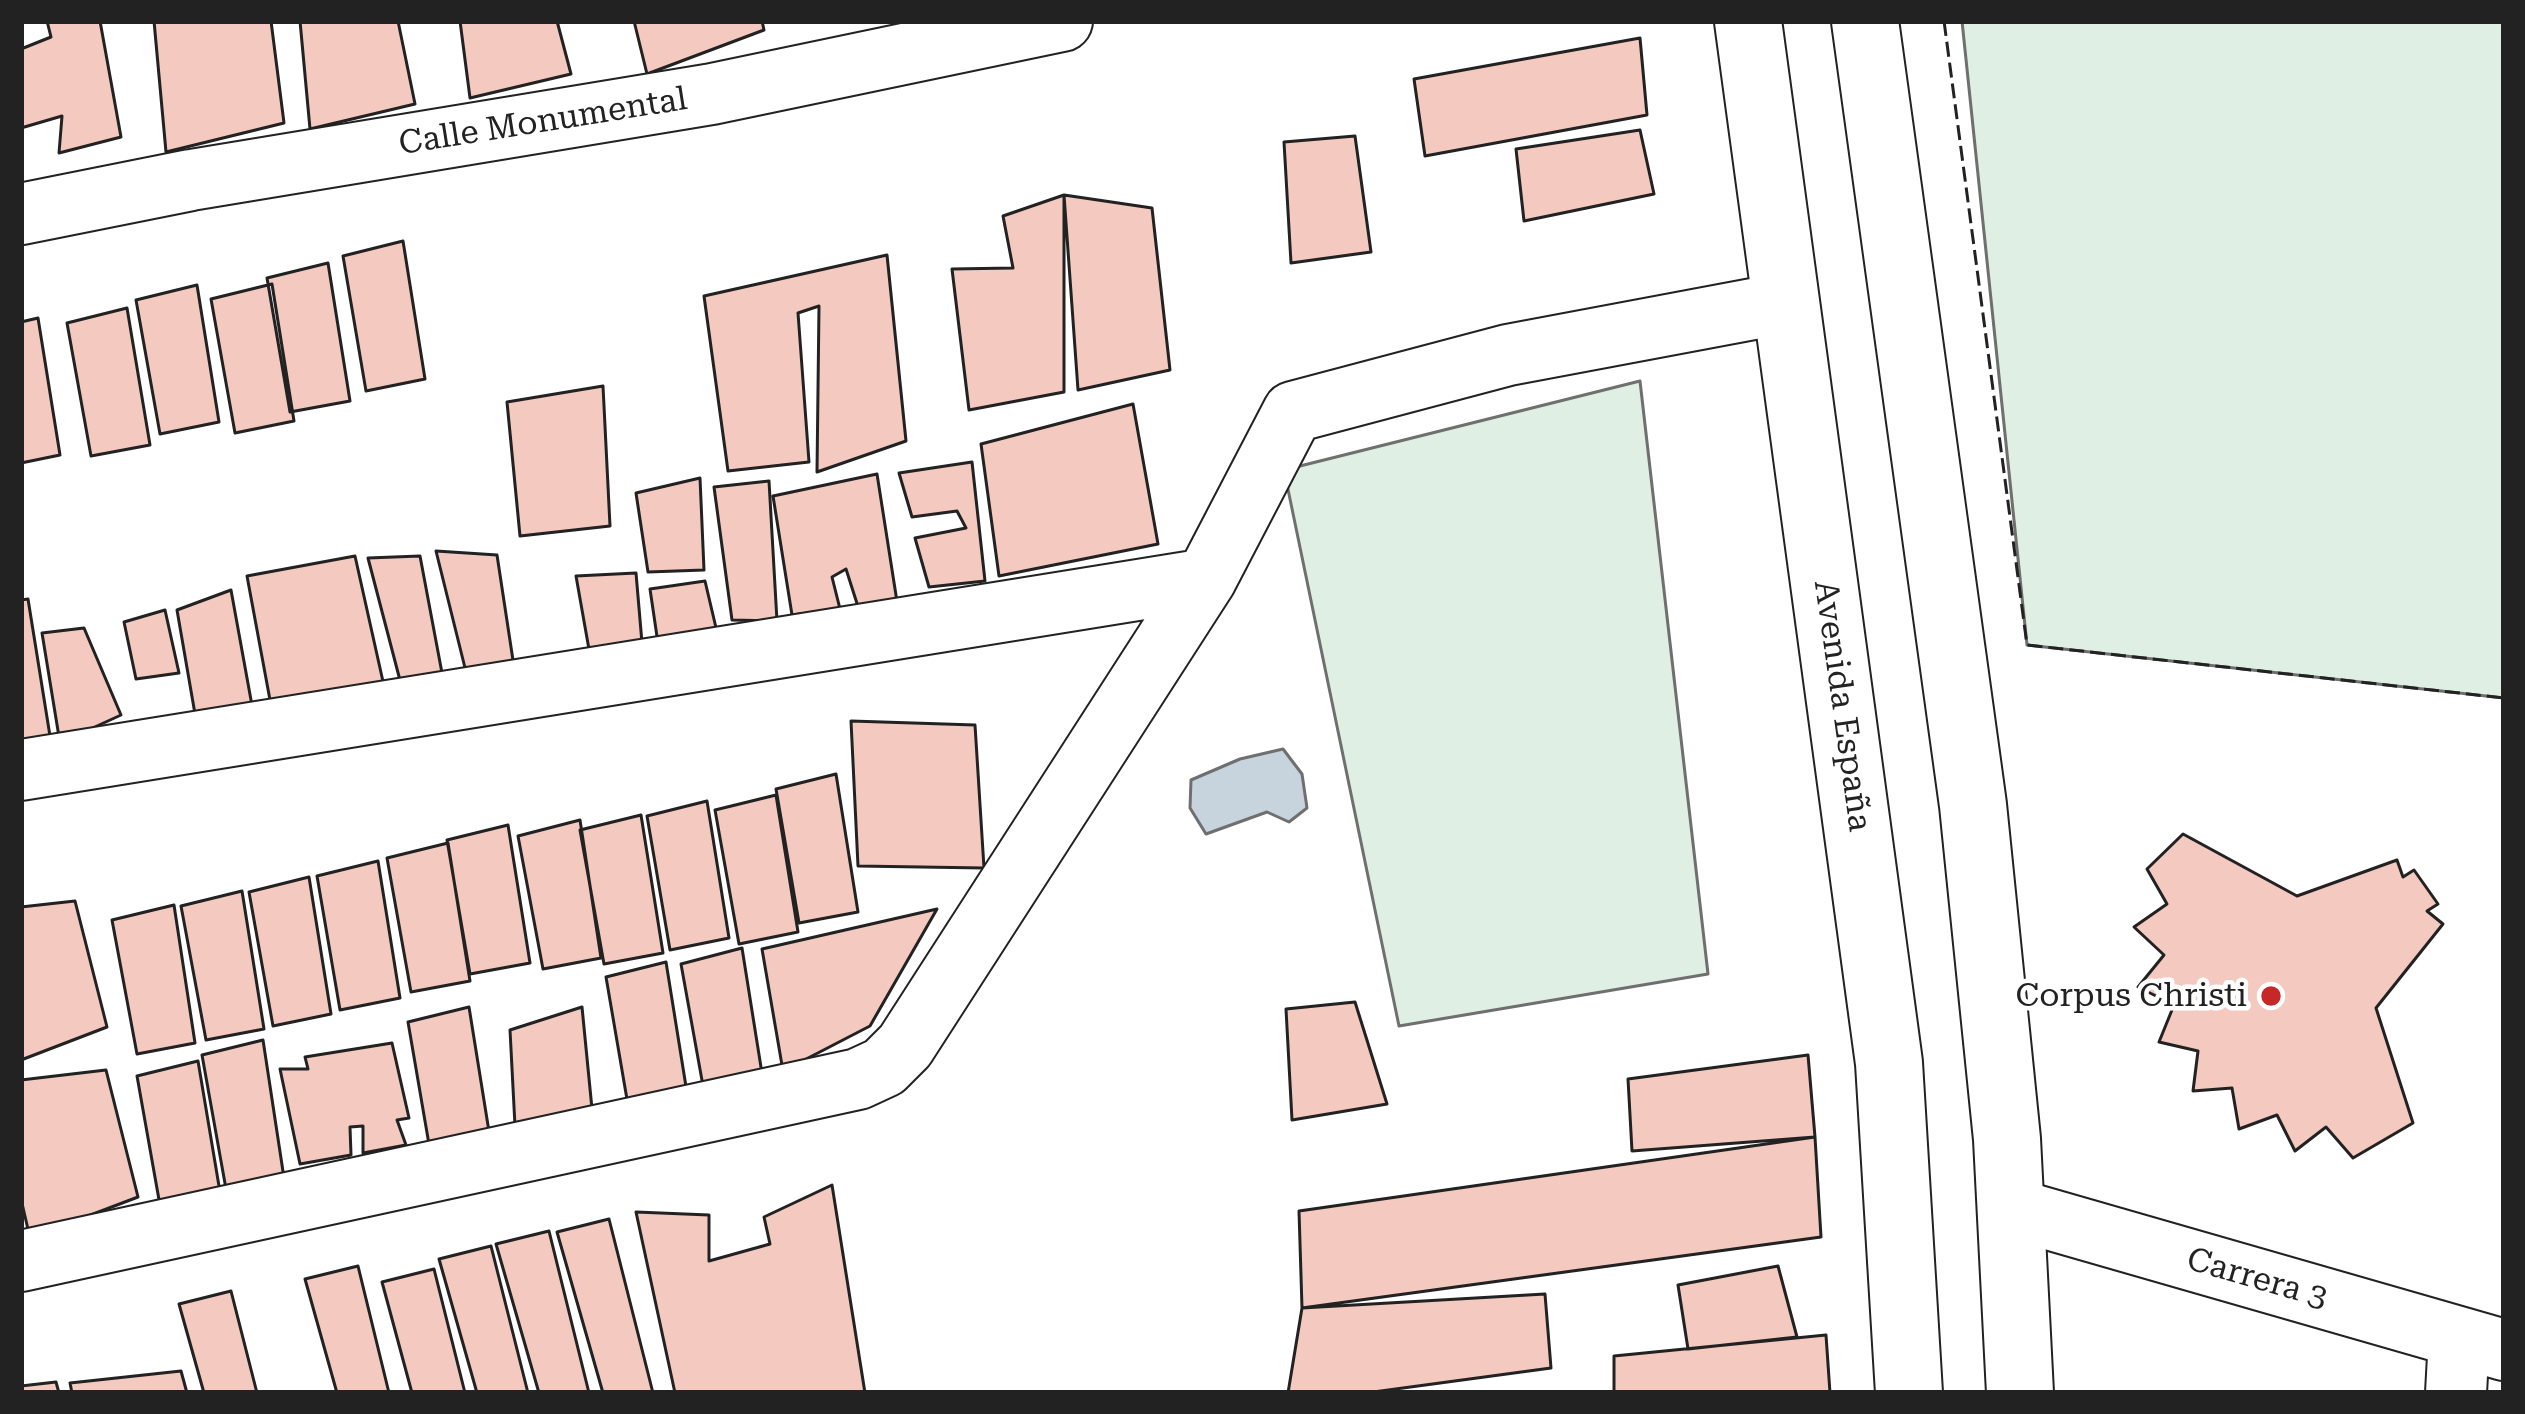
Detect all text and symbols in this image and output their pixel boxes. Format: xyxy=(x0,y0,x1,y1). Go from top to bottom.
street label: Calle Monumental xyxy=(396,80,690,164)
street label: Avenida España xyxy=(1805,578,1879,834)
place label: Corpus Christi xyxy=(2015,976,2247,1016)
marker: Corpus Christi xyxy=(2258,983,2284,1009)
street label: Carrera 3 xyxy=(2182,1240,2332,1318)

